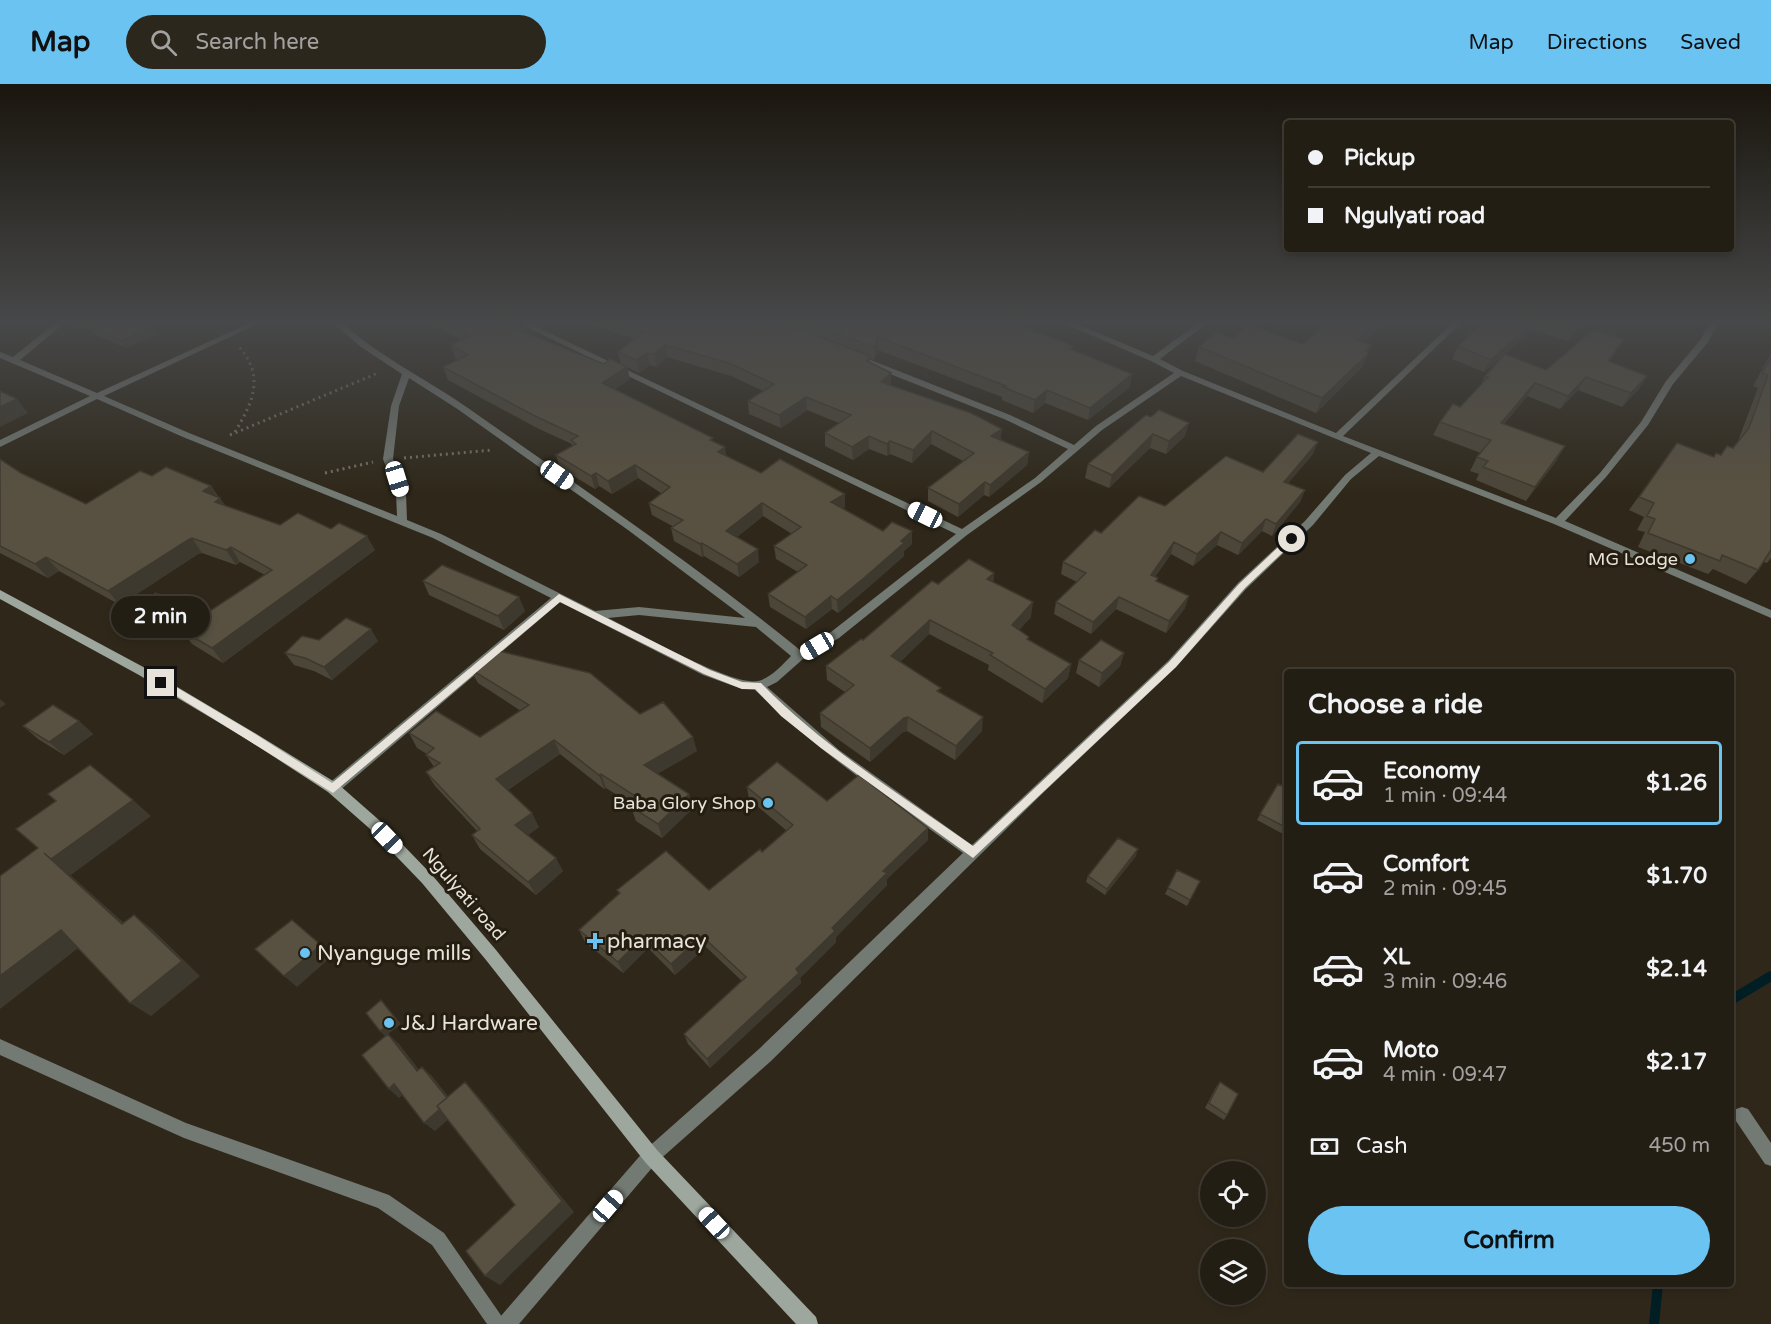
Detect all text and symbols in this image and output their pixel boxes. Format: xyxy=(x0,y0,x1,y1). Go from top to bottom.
search box xyxy=(126,15,546,69)
text: Map xyxy=(30,25,90,59)
icon: search xyxy=(147,26,180,59)
text: Search here xyxy=(195,29,319,55)
text: Map xyxy=(1468,30,1514,55)
text: Directions xyxy=(1547,30,1647,55)
text: Saved xyxy=(1680,30,1741,55)
text: Pickup xyxy=(1344,145,1415,171)
text: Ngulyati road xyxy=(1344,203,1485,229)
car xyxy=(537,457,577,493)
car xyxy=(383,459,411,499)
car xyxy=(905,499,945,531)
route start xyxy=(1278,525,1305,552)
place label: MG Lodge xyxy=(1588,548,1678,570)
marker: MG Lodge xyxy=(1683,552,1697,566)
callout: 2 min xyxy=(112,596,210,638)
text: 2 min xyxy=(134,605,187,629)
car xyxy=(797,629,837,663)
route end xyxy=(147,669,174,696)
text: Choose a ride xyxy=(1308,688,1483,721)
icon: car xyxy=(1311,756,1365,810)
text: Economy xyxy=(1383,758,1480,784)
text: $1.26 xyxy=(1646,770,1707,796)
text: 1 min · 09:44 xyxy=(1383,784,1507,808)
place label: Baba Glory Shop xyxy=(613,792,756,814)
marker: Baba Glory Shop xyxy=(761,796,775,810)
car xyxy=(368,819,406,857)
street label: Ngulyati road xyxy=(418,843,510,945)
icon: car xyxy=(1311,849,1365,903)
text: Comfort xyxy=(1383,851,1469,877)
text: $1.70 xyxy=(1646,863,1707,889)
text: 2 min · 09:45 xyxy=(1383,877,1507,901)
place label: pharmacy xyxy=(607,929,706,954)
marker: pharmacy xyxy=(588,934,602,948)
place label: Nyanguge mills xyxy=(317,941,471,966)
icon: car xyxy=(1311,942,1365,996)
text: XL xyxy=(1383,944,1410,970)
marker: Nyanguge mills xyxy=(298,946,312,960)
text: $2.14 xyxy=(1646,956,1707,982)
text: 3 min · 09:46 xyxy=(1383,970,1507,994)
place label: J&J Hardware xyxy=(401,1011,538,1036)
marker: J&J Hardware xyxy=(382,1016,396,1030)
icon: car xyxy=(1311,1035,1365,1089)
text: Moto xyxy=(1383,1037,1439,1063)
text: $2.17 xyxy=(1646,1049,1707,1075)
text: 4 min · 09:47 xyxy=(1383,1063,1507,1087)
icon: cash xyxy=(1308,1130,1341,1163)
text: Cash xyxy=(1356,1133,1408,1159)
text: 450 m xyxy=(1649,1134,1710,1158)
map controls xyxy=(1200,1161,1266,1305)
button: locate xyxy=(1200,1161,1266,1227)
car xyxy=(589,1187,627,1225)
car xyxy=(695,1204,733,1242)
button: Confirm xyxy=(1308,1206,1710,1275)
button: layers xyxy=(1200,1239,1266,1305)

